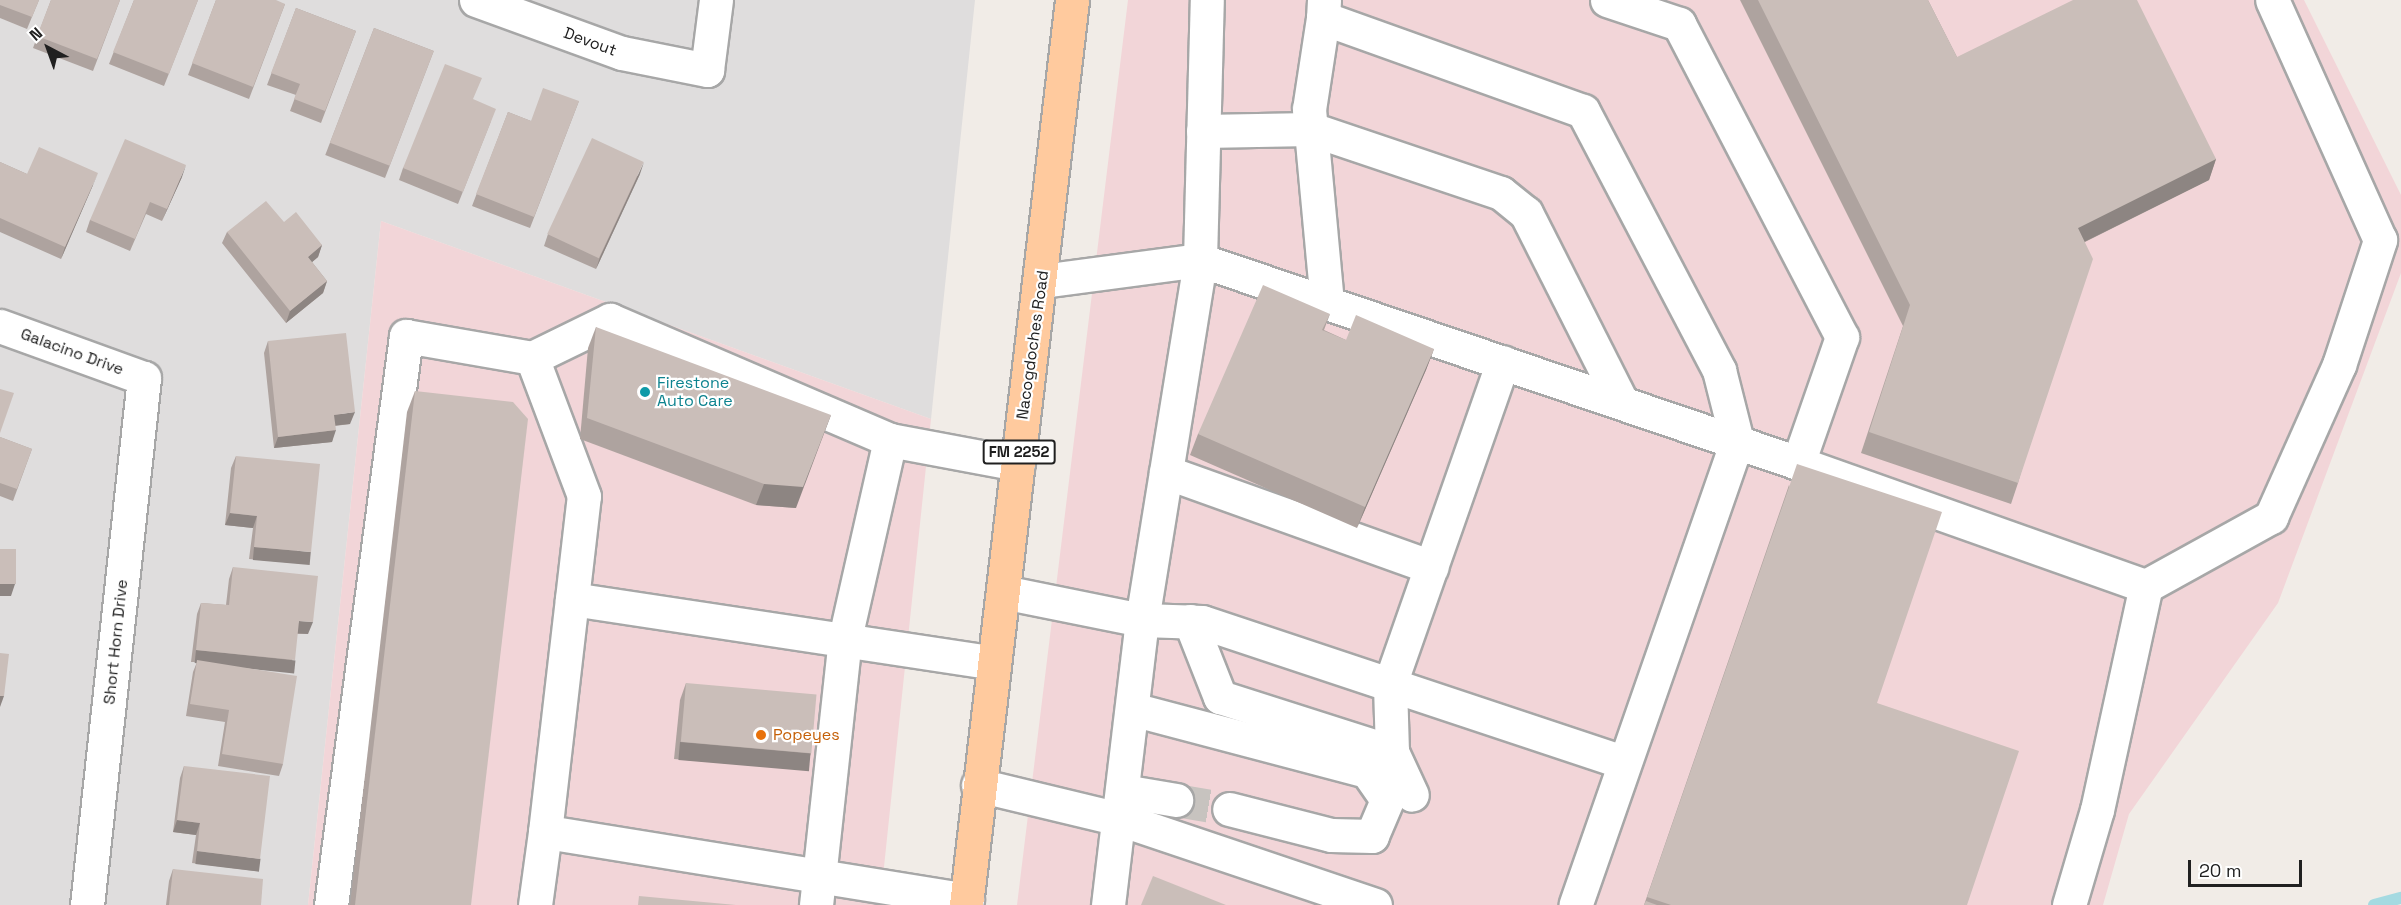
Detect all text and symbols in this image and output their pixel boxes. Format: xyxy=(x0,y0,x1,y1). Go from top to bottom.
north arrow xyxy=(18,18,78,78)
text: N xyxy=(25,23,47,45)
street label: Devout xyxy=(561,24,619,60)
street label: Nacogdoches Road xyxy=(1013,269,1053,421)
street label: Galacino Drive xyxy=(18,324,126,380)
place label: Firestone Auto Care xyxy=(657,373,733,411)
marker: Firestone Auto Care xyxy=(638,385,652,399)
road number: FM 2252 xyxy=(982,440,1056,464)
street label: Short Horn Drive xyxy=(100,579,132,705)
place label: Popeyes xyxy=(773,725,840,745)
marker: Popeyes xyxy=(754,728,768,742)
scale bar xyxy=(2191,848,2305,886)
text: 20 m xyxy=(2199,859,2242,882)

